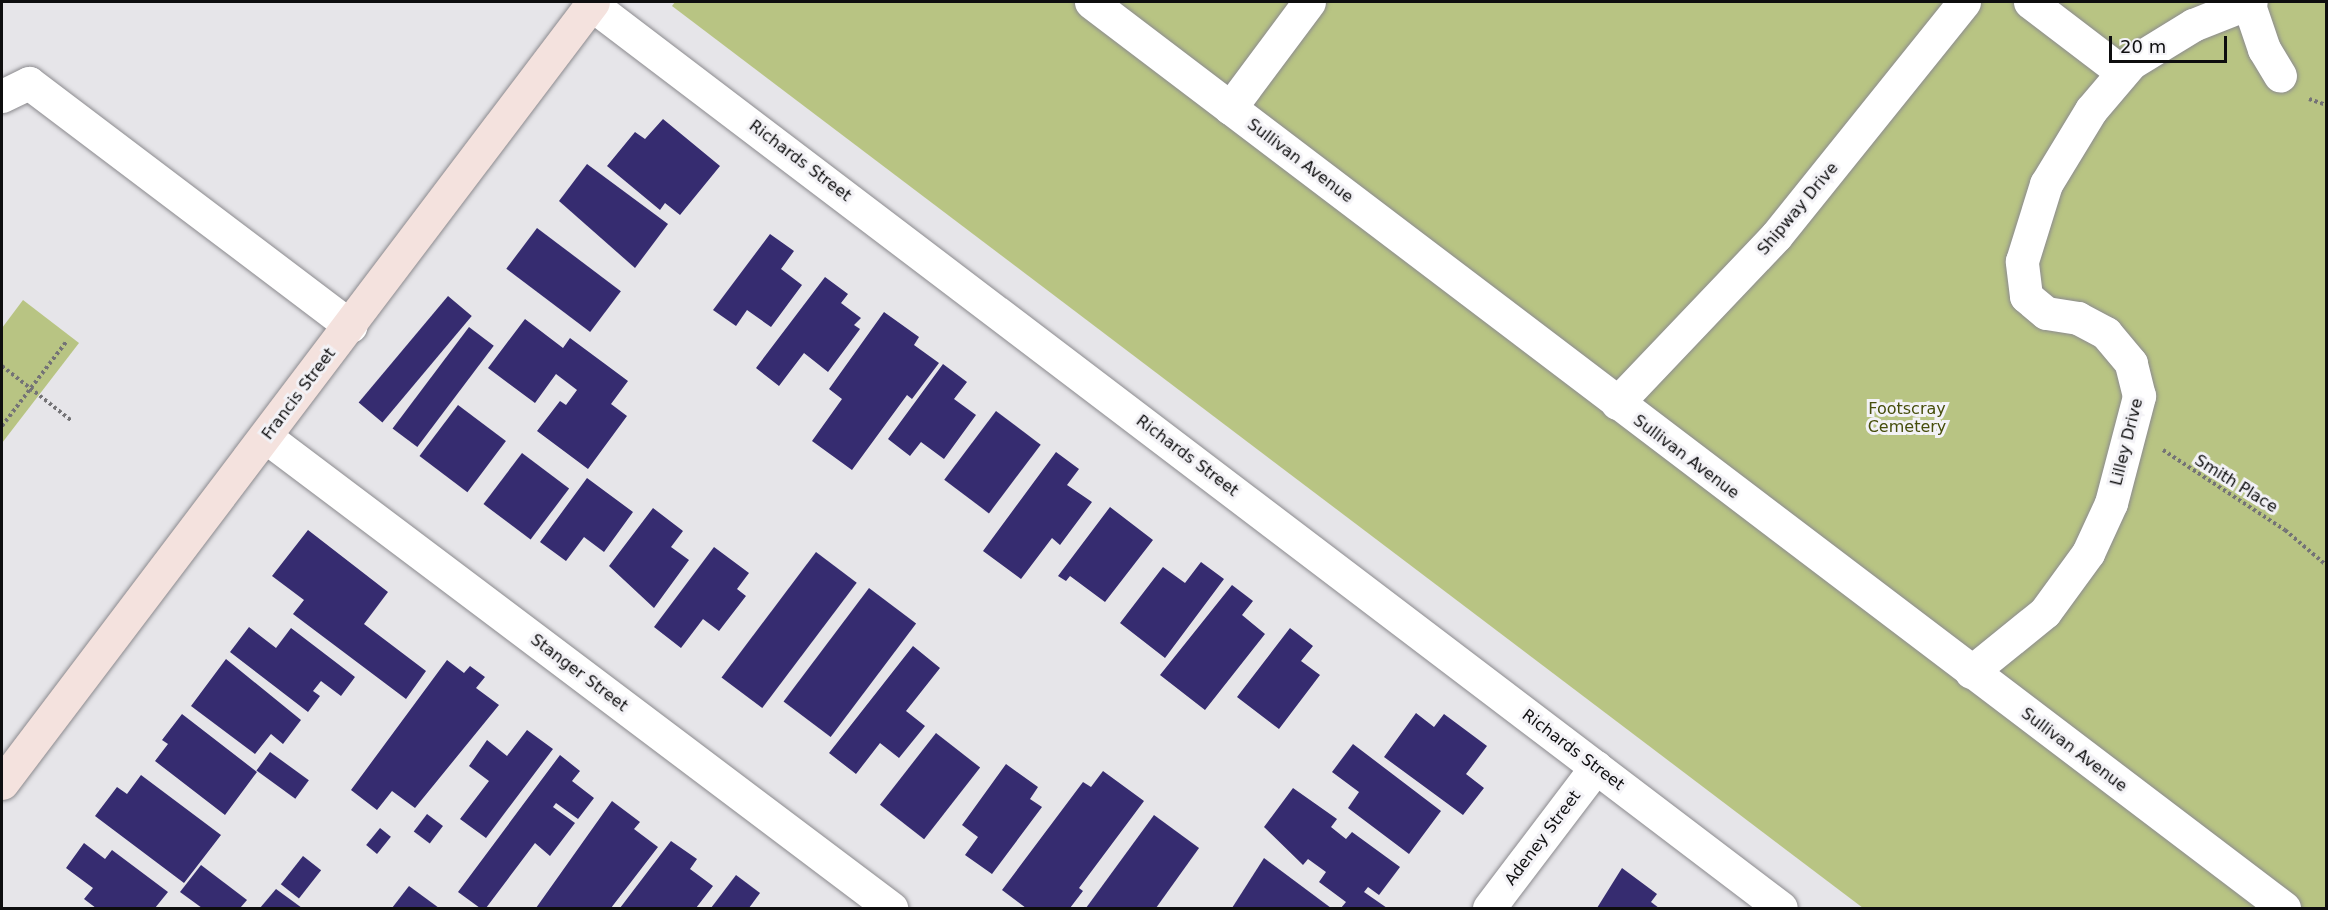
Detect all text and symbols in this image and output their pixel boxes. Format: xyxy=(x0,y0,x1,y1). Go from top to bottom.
scale bar xyxy=(2112,24,2230,62)
text: 20 m xyxy=(2120,36,2166,57)
street label: Sullivan Avenue xyxy=(1243,115,1357,207)
street label: Richards Street xyxy=(745,116,855,206)
street label: Shipway Drive xyxy=(1754,159,1842,259)
street label: Francis Street xyxy=(258,344,340,444)
street label: Lilley Drive xyxy=(2107,396,2147,488)
park label: Footscray Cemetery xyxy=(1868,399,1946,437)
street label: Richards Street xyxy=(1132,411,1242,501)
street label: Sullivan Avenue xyxy=(1629,411,1743,503)
street label: Smith Place xyxy=(2191,451,2281,517)
street label: Stanger Street xyxy=(527,630,631,716)
street label: Sullivan Avenue xyxy=(2017,704,2131,796)
street label: Richards Street xyxy=(1518,705,1628,795)
street label: Adeney Street xyxy=(1501,787,1585,889)

